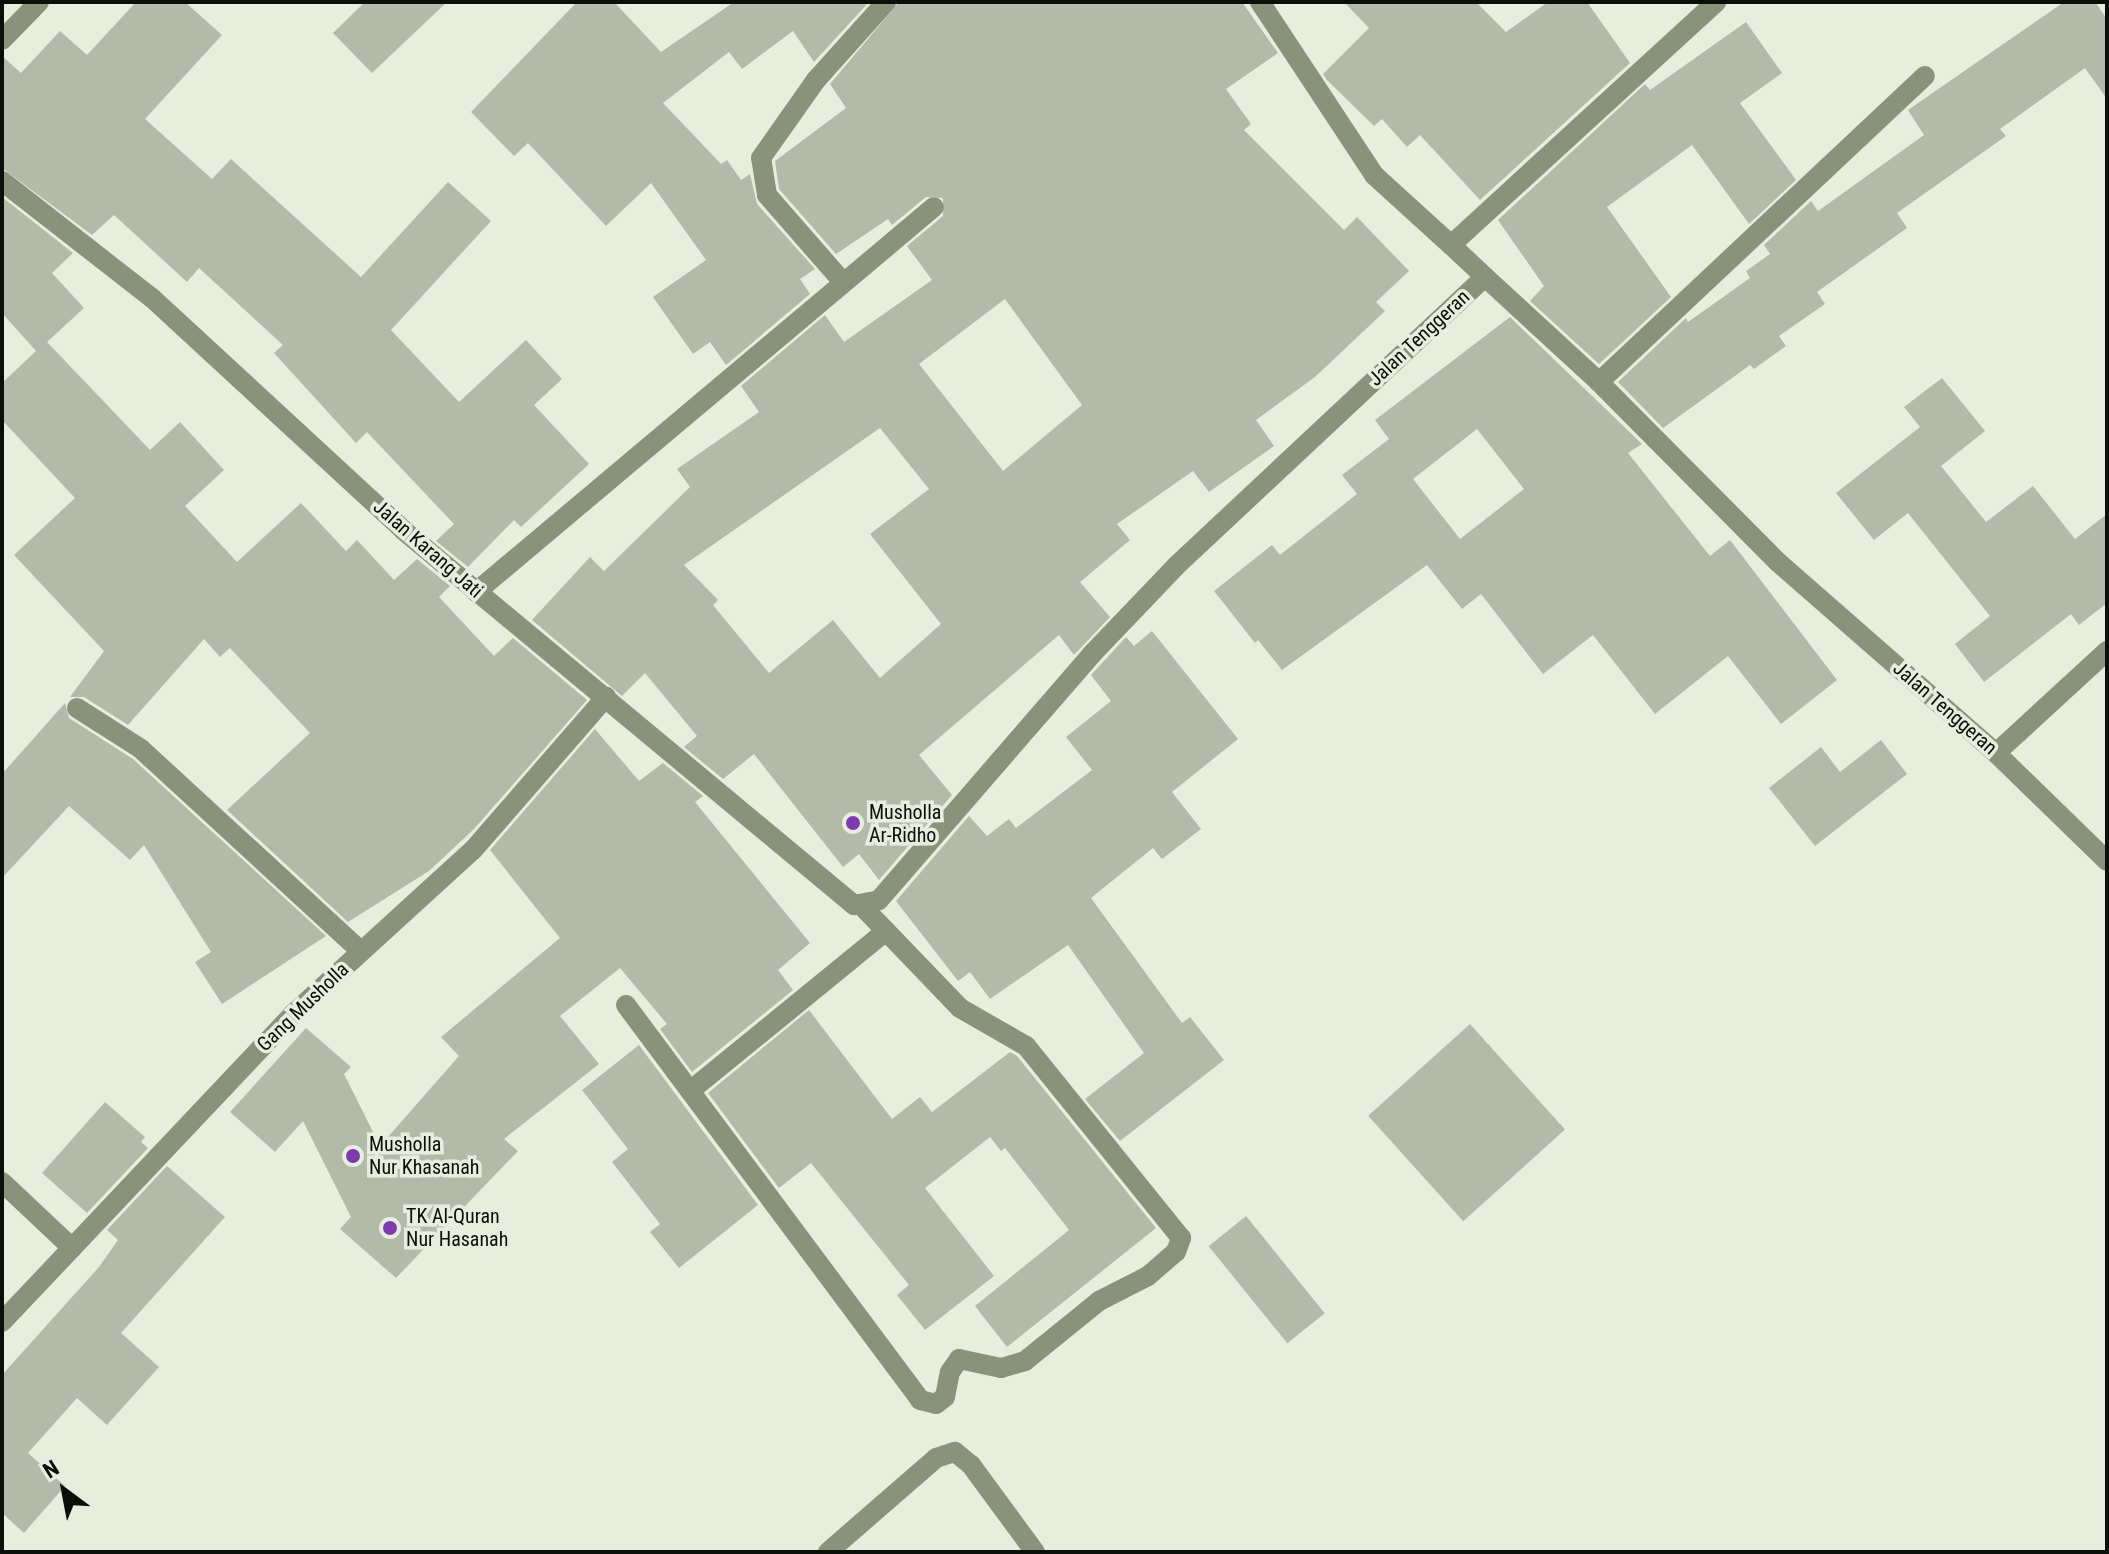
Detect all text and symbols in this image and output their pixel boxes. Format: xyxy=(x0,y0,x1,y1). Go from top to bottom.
street label: Jalan Tenggeran xyxy=(1363,285,1475,391)
street label: Jalan Karang Jati xyxy=(368,495,488,603)
street label: Jalan Tenggeran xyxy=(1888,656,2002,760)
place label: Musholla Ar-Ridho xyxy=(869,800,941,847)
marker: Musholla Ar-Ridho xyxy=(844,814,862,832)
street label: Gang Musholla xyxy=(252,957,354,1057)
place label: Musholla Nur Khasanah xyxy=(369,1132,480,1179)
marker: Musholla Nur Khasanah xyxy=(344,1147,362,1165)
place label: TK Al-Quran Nur Hasanah xyxy=(406,1204,508,1251)
marker: TK Al-Quran Nur Hasanah xyxy=(381,1219,399,1237)
north arrow xyxy=(24,1450,104,1530)
text: N xyxy=(39,1455,63,1483)

